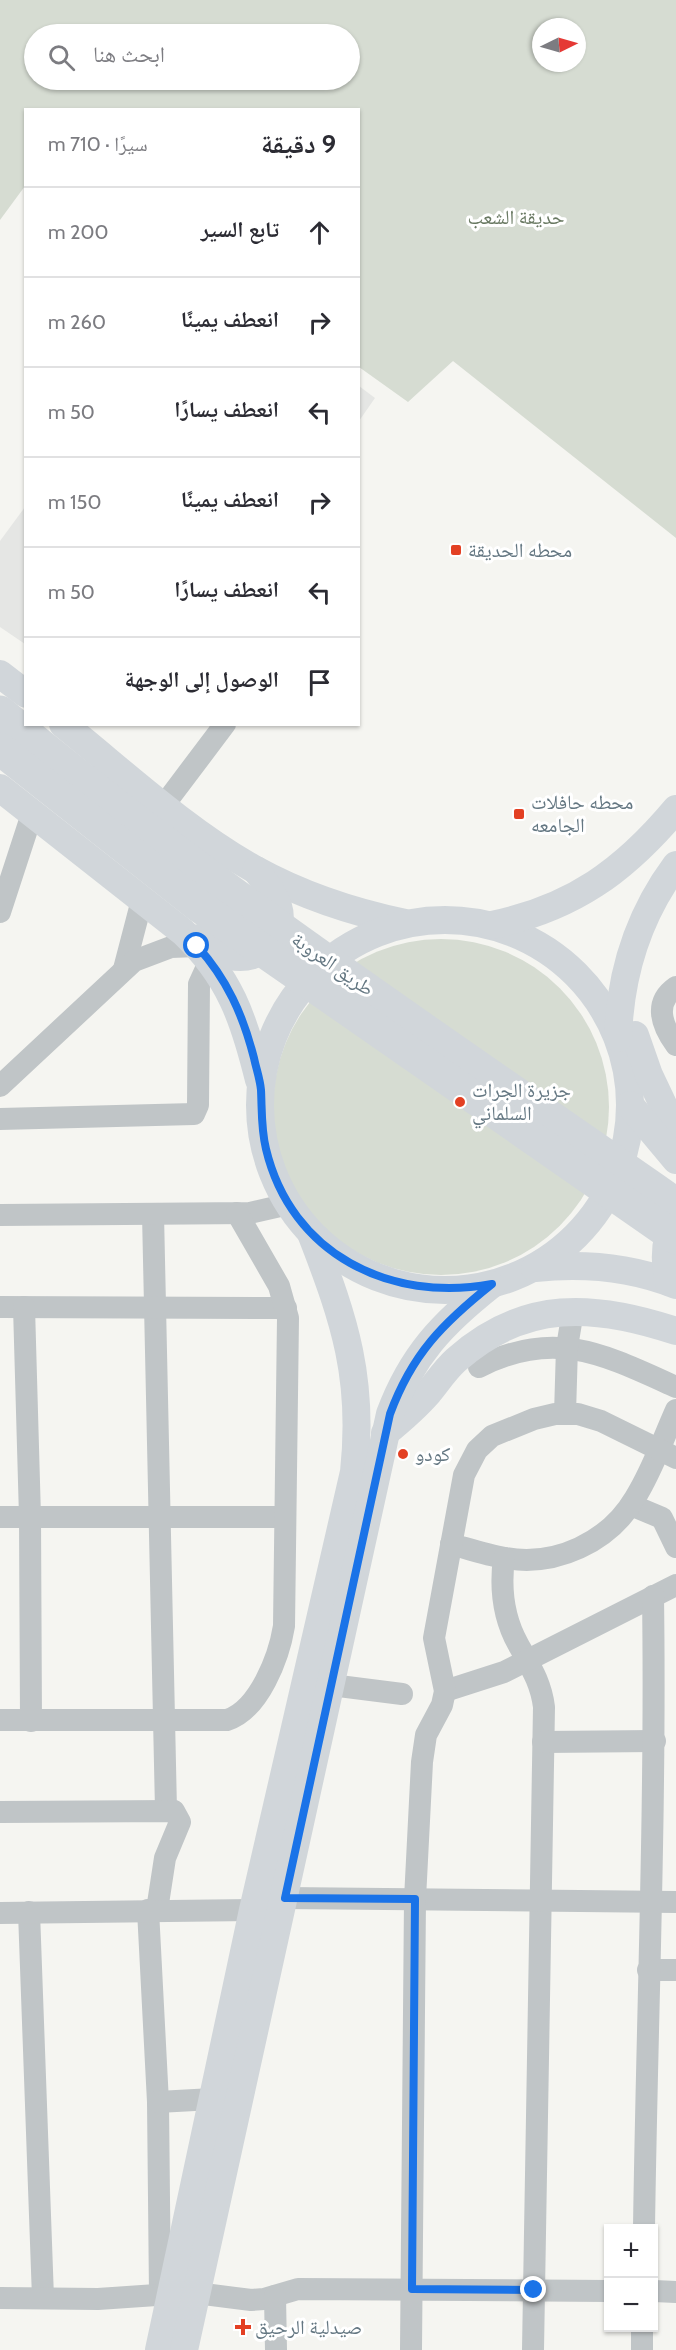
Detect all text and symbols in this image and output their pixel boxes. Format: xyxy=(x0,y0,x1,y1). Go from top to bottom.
north arrow xyxy=(532,18,586,72)
search box xyxy=(24,24,360,90)
icon: search xyxy=(45,41,78,74)
text: ابحث هنا xyxy=(93,41,165,68)
text: 9 دقيقة xyxy=(261,128,336,160)
text: سيرًا · 710 m xyxy=(48,132,148,156)
park label: حديقة الشعب xyxy=(467,205,565,229)
text: تابع السير xyxy=(201,216,279,243)
icon: ahead xyxy=(303,216,336,249)
text: 200 m xyxy=(48,220,108,244)
text: انعطف يمينًا xyxy=(181,306,279,333)
icon: right xyxy=(303,306,336,339)
text: 260 m xyxy=(48,310,106,334)
text: انعطف يسارًا xyxy=(174,396,279,423)
icon: left xyxy=(303,396,336,429)
text: 50 m xyxy=(48,400,95,424)
text: انعطف يمينًا xyxy=(181,486,279,513)
icon: right xyxy=(303,486,336,519)
text: 150 m xyxy=(48,490,101,514)
place label: محطه الحديقة xyxy=(468,538,572,562)
marker: محطه الحديقة xyxy=(449,543,463,557)
text: انعطف يسارًا xyxy=(174,576,279,603)
icon: left xyxy=(303,576,336,609)
text: 50 m xyxy=(48,580,95,604)
text: الوصول إلى الوجهة xyxy=(124,666,279,693)
icon: arrive xyxy=(303,666,336,699)
place label: محطه حافلات الجامعه xyxy=(531,790,633,837)
marker: محطه حافلات الجامعه xyxy=(512,807,526,821)
street label: طريق العروبة xyxy=(287,927,379,1001)
route start xyxy=(183,932,209,958)
place label: جزيرة الجرات السلماني xyxy=(472,1078,571,1129)
marker: جزيرة الجرات السلماني xyxy=(453,1095,467,1109)
place label: كودو xyxy=(415,1442,450,1466)
marker: كودو xyxy=(396,1447,410,1461)
map controls xyxy=(604,2224,658,2332)
button: + xyxy=(604,2224,658,2278)
route end xyxy=(520,2276,546,2302)
button: − xyxy=(604,2278,658,2332)
place label: صيدلية الرحيق xyxy=(255,2315,362,2339)
marker: صيدلية الرحيق xyxy=(236,2320,250,2334)

